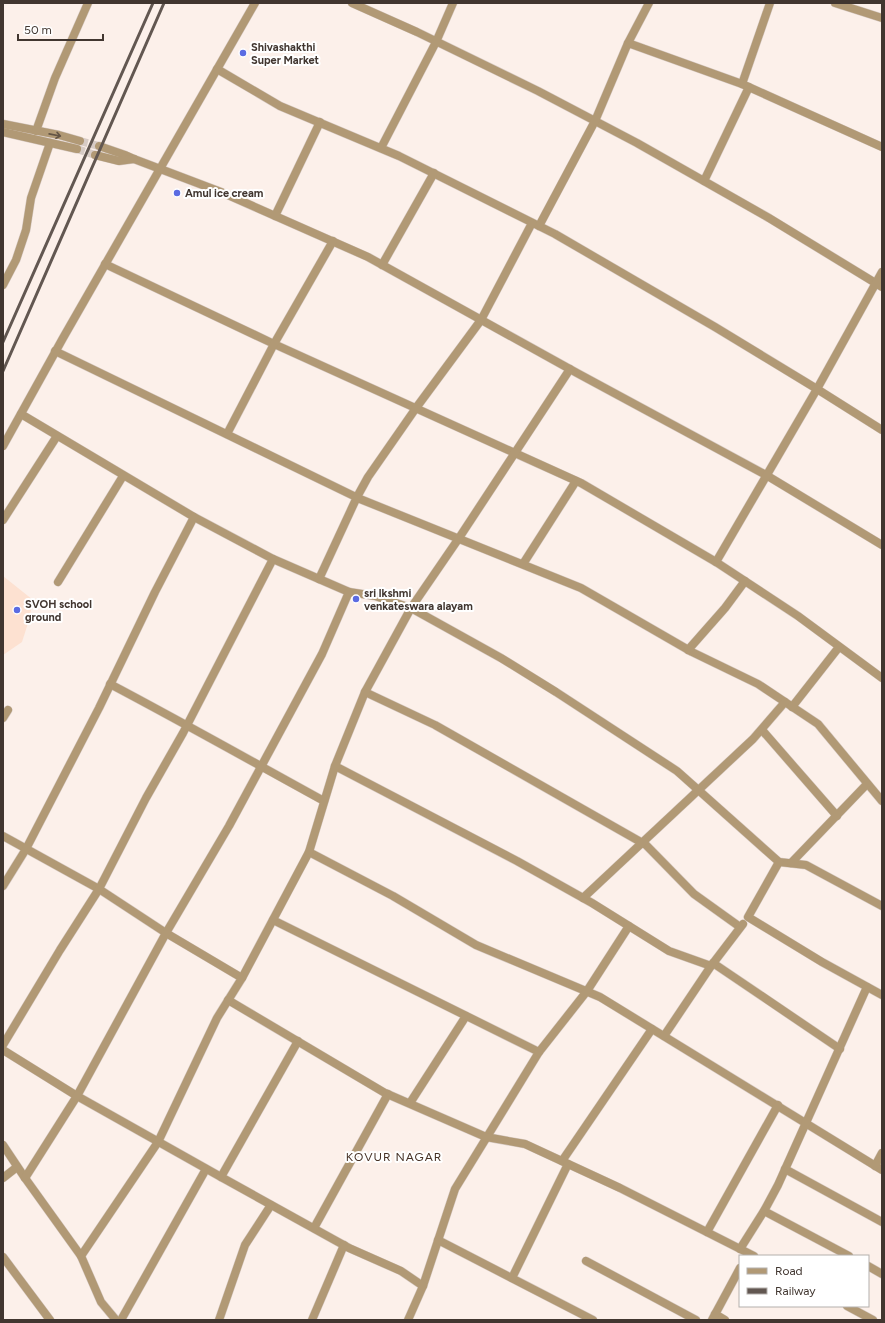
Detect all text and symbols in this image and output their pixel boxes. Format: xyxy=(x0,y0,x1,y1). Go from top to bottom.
scale bar xyxy=(18,16,103,42)
text: 50 m xyxy=(24,23,52,37)
place label: Shivashakthi Super Market xyxy=(251,41,320,67)
marker: Shivashakthi Super Market xyxy=(238,48,248,58)
one-way arrow xyxy=(48,131,61,139)
place label: Amul ice cream xyxy=(185,187,264,200)
marker: Amul ice cream xyxy=(172,188,182,198)
place label: sri lkshmi venkateswara alayam xyxy=(364,587,473,613)
marker: sri lkshmi venkateswara alayam xyxy=(351,594,361,604)
place label: SVOH school ground xyxy=(25,598,92,624)
marker: SVOH school ground xyxy=(12,605,22,615)
district label: KOVUR NAGAR xyxy=(346,1150,442,1164)
legend xyxy=(739,1255,869,1307)
text: Road xyxy=(775,1264,803,1278)
text: Railway xyxy=(775,1284,816,1298)

